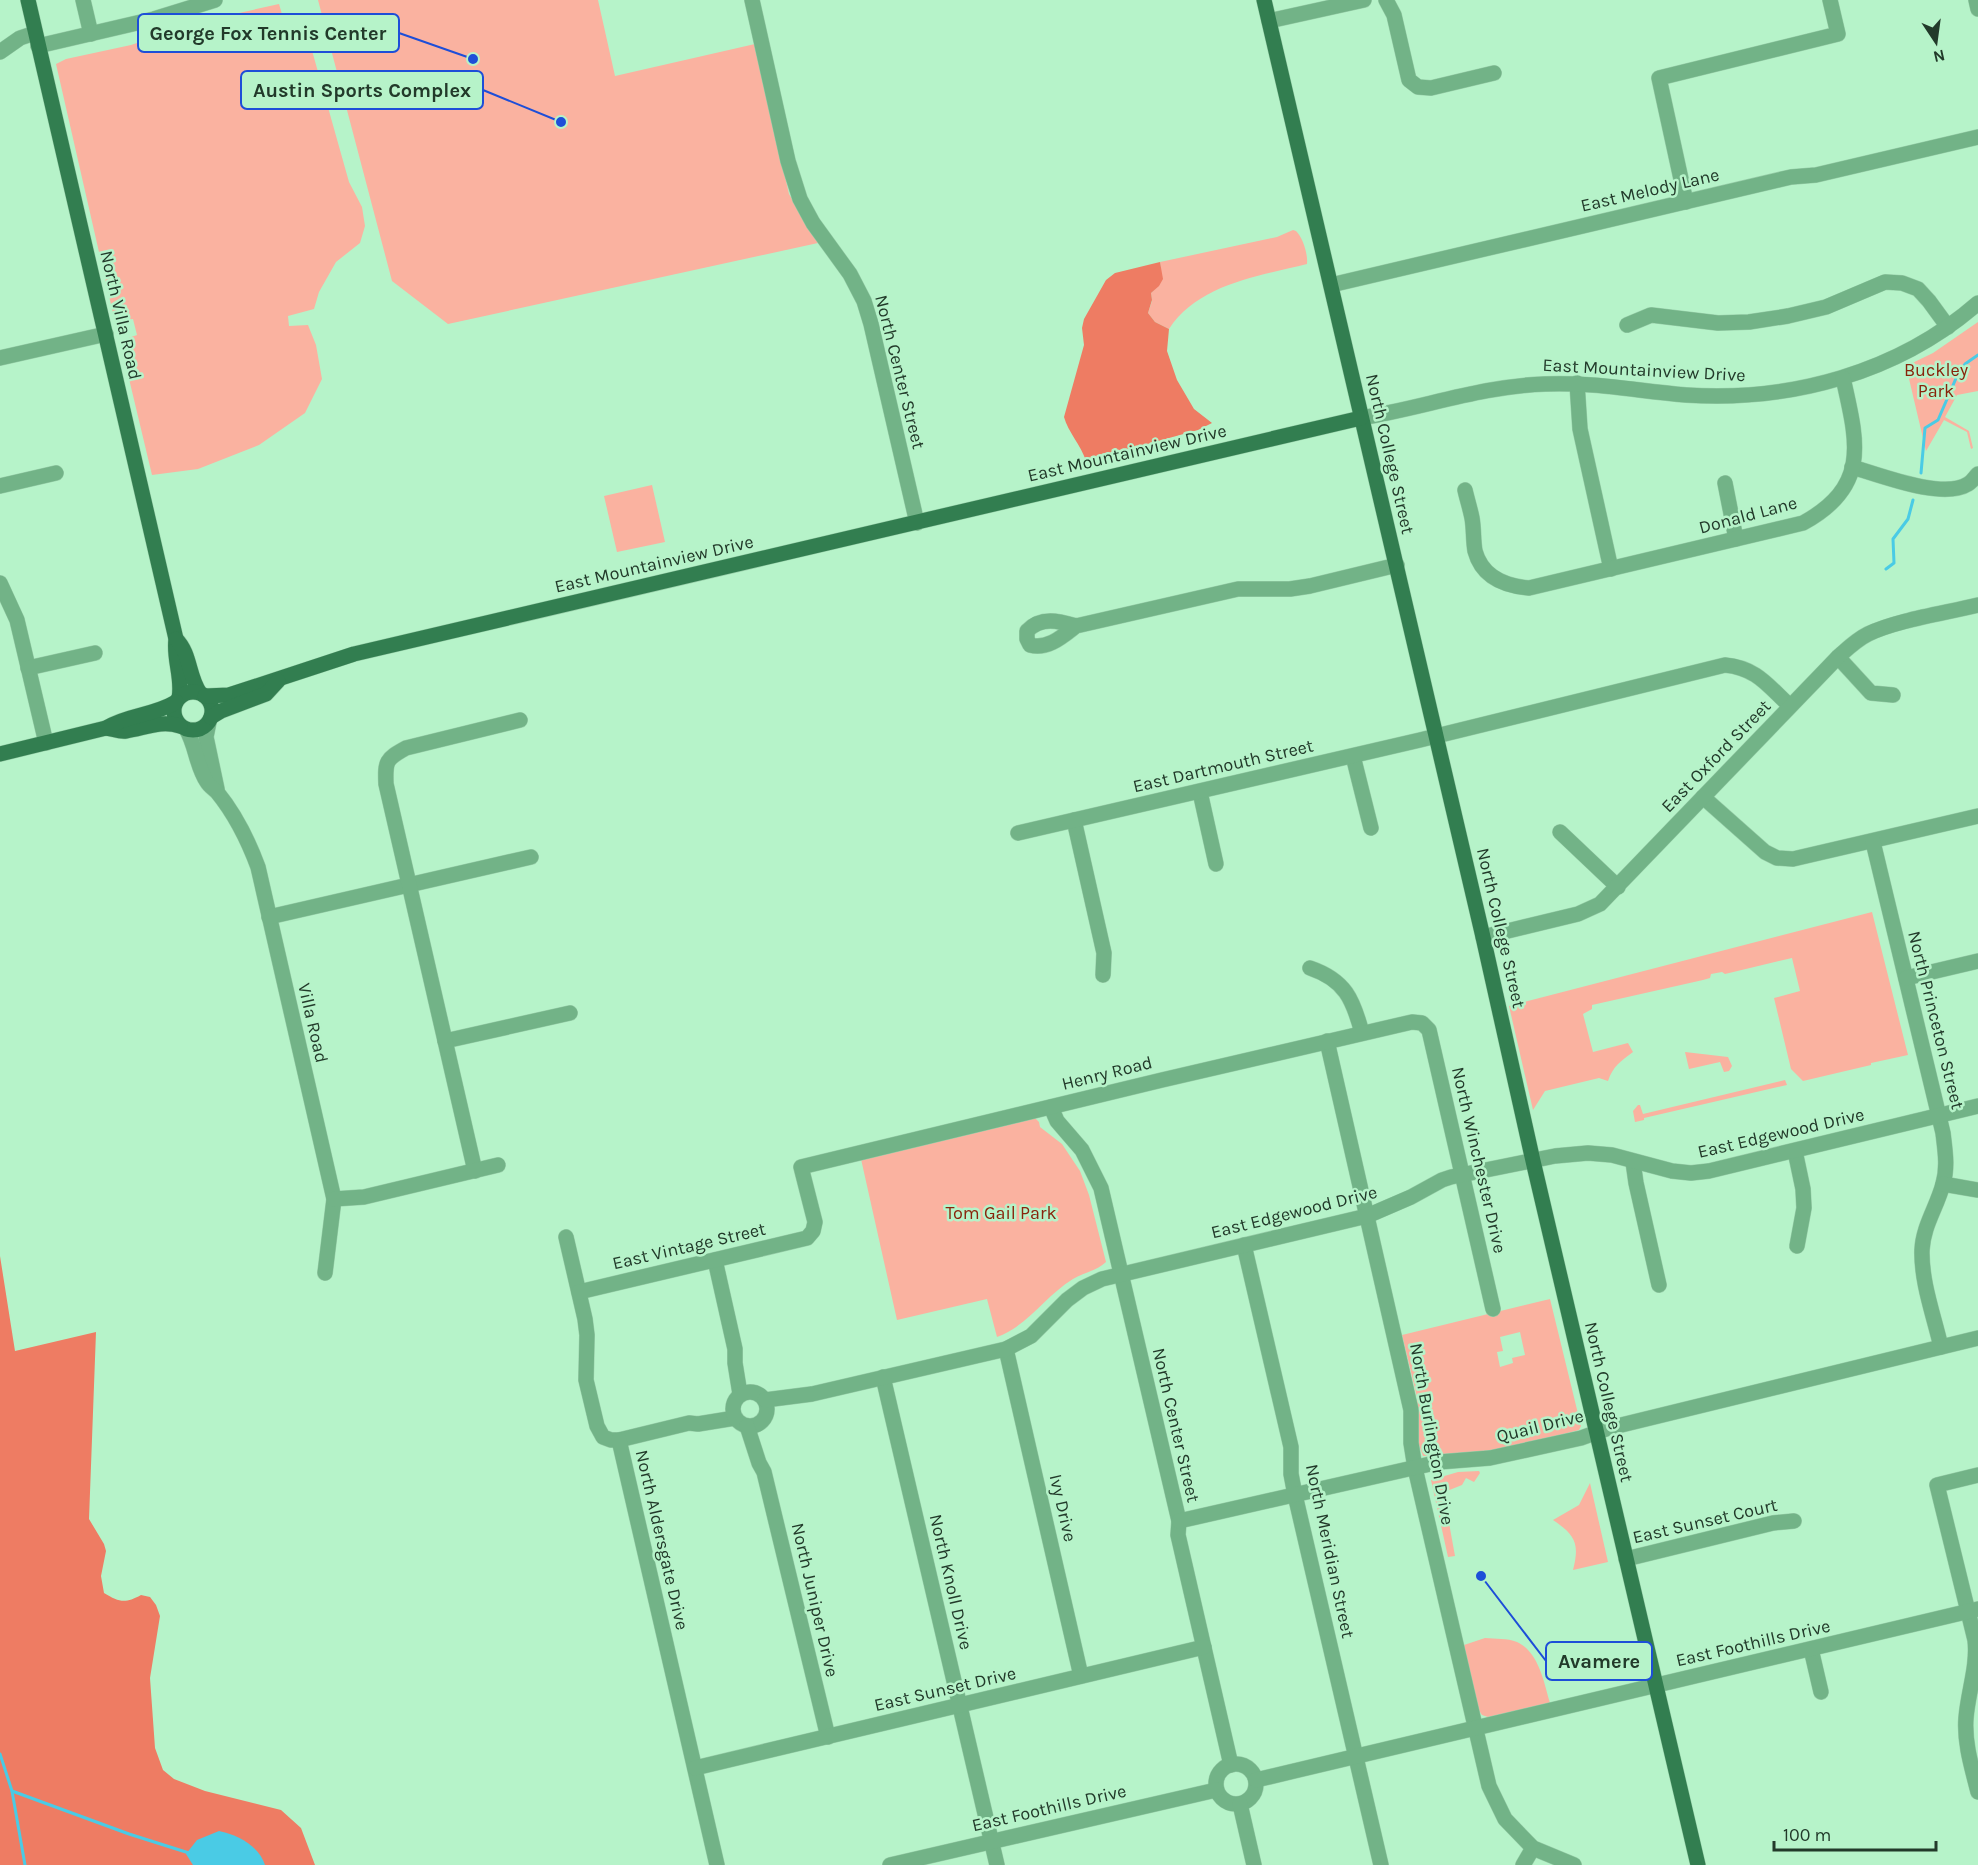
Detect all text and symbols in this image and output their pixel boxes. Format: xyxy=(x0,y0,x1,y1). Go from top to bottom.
north arrow xyxy=(1906,12,1966,72)
callout: George Fox Tennis Center xyxy=(138,14,399,52)
text: George Fox Tennis Center xyxy=(150,22,387,45)
text: N xyxy=(1932,46,1947,67)
callout: Austin Sports Complex xyxy=(241,71,483,109)
text: Austin Sports Complex xyxy=(253,79,471,102)
street label: East Melody Lane xyxy=(1579,163,1721,217)
street label: North Villa Road xyxy=(95,248,147,382)
street label: North Center Street xyxy=(870,293,930,451)
street label: East Mountainview Drive xyxy=(1542,354,1746,386)
park label: Buckley Park xyxy=(1904,359,1969,402)
street label: North College Street xyxy=(1361,372,1419,537)
street label: East Mountainview Drive xyxy=(1025,419,1229,487)
street label: Donald Lane xyxy=(1696,491,1800,539)
street label: East Mountainview Drive xyxy=(552,530,756,598)
street label: East Oxford Street xyxy=(1657,695,1776,817)
street label: East Dartmouth Street xyxy=(1131,734,1316,797)
street label: North College Street xyxy=(1472,846,1530,1011)
street label: North Princeton Street xyxy=(1903,929,1969,1112)
street label: Villa Road xyxy=(293,981,333,1065)
street label: Henry Road xyxy=(1059,1051,1155,1095)
street label: North Winchester Drive xyxy=(1447,1065,1511,1255)
street label: East Edgewood Drive xyxy=(1695,1103,1867,1163)
street label: East Edgewood Drive xyxy=(1209,1181,1379,1243)
park label: Tom Gail Park xyxy=(945,1202,1057,1224)
street label: East Vintage Street xyxy=(610,1218,768,1274)
street label: North College Street xyxy=(1580,1320,1638,1485)
street label: North Burlington Drive xyxy=(1405,1341,1459,1527)
street label: North Center Street xyxy=(1148,1346,1205,1505)
street label: Quail Drive xyxy=(1494,1405,1586,1447)
street label: North Aldersgate Drive xyxy=(631,1448,693,1632)
street label: North Meridian Street xyxy=(1301,1462,1359,1640)
street label: Ivy Drive xyxy=(1045,1472,1081,1544)
street label: East Sunset Court xyxy=(1630,1494,1780,1548)
street label: North Knoll Drive xyxy=(925,1512,977,1652)
street label: North Juniper Drive xyxy=(787,1521,843,1679)
street label: East Foothills Drive xyxy=(1674,1615,1832,1671)
callout: Avamere xyxy=(1546,1642,1652,1680)
text: Avamere xyxy=(1558,1650,1640,1673)
street label: East Sunset Drive xyxy=(872,1662,1018,1716)
street label: East Foothills Drive xyxy=(970,1780,1128,1836)
scale bar xyxy=(1774,1814,1936,1852)
text: 100 m xyxy=(1783,1824,1831,1846)

